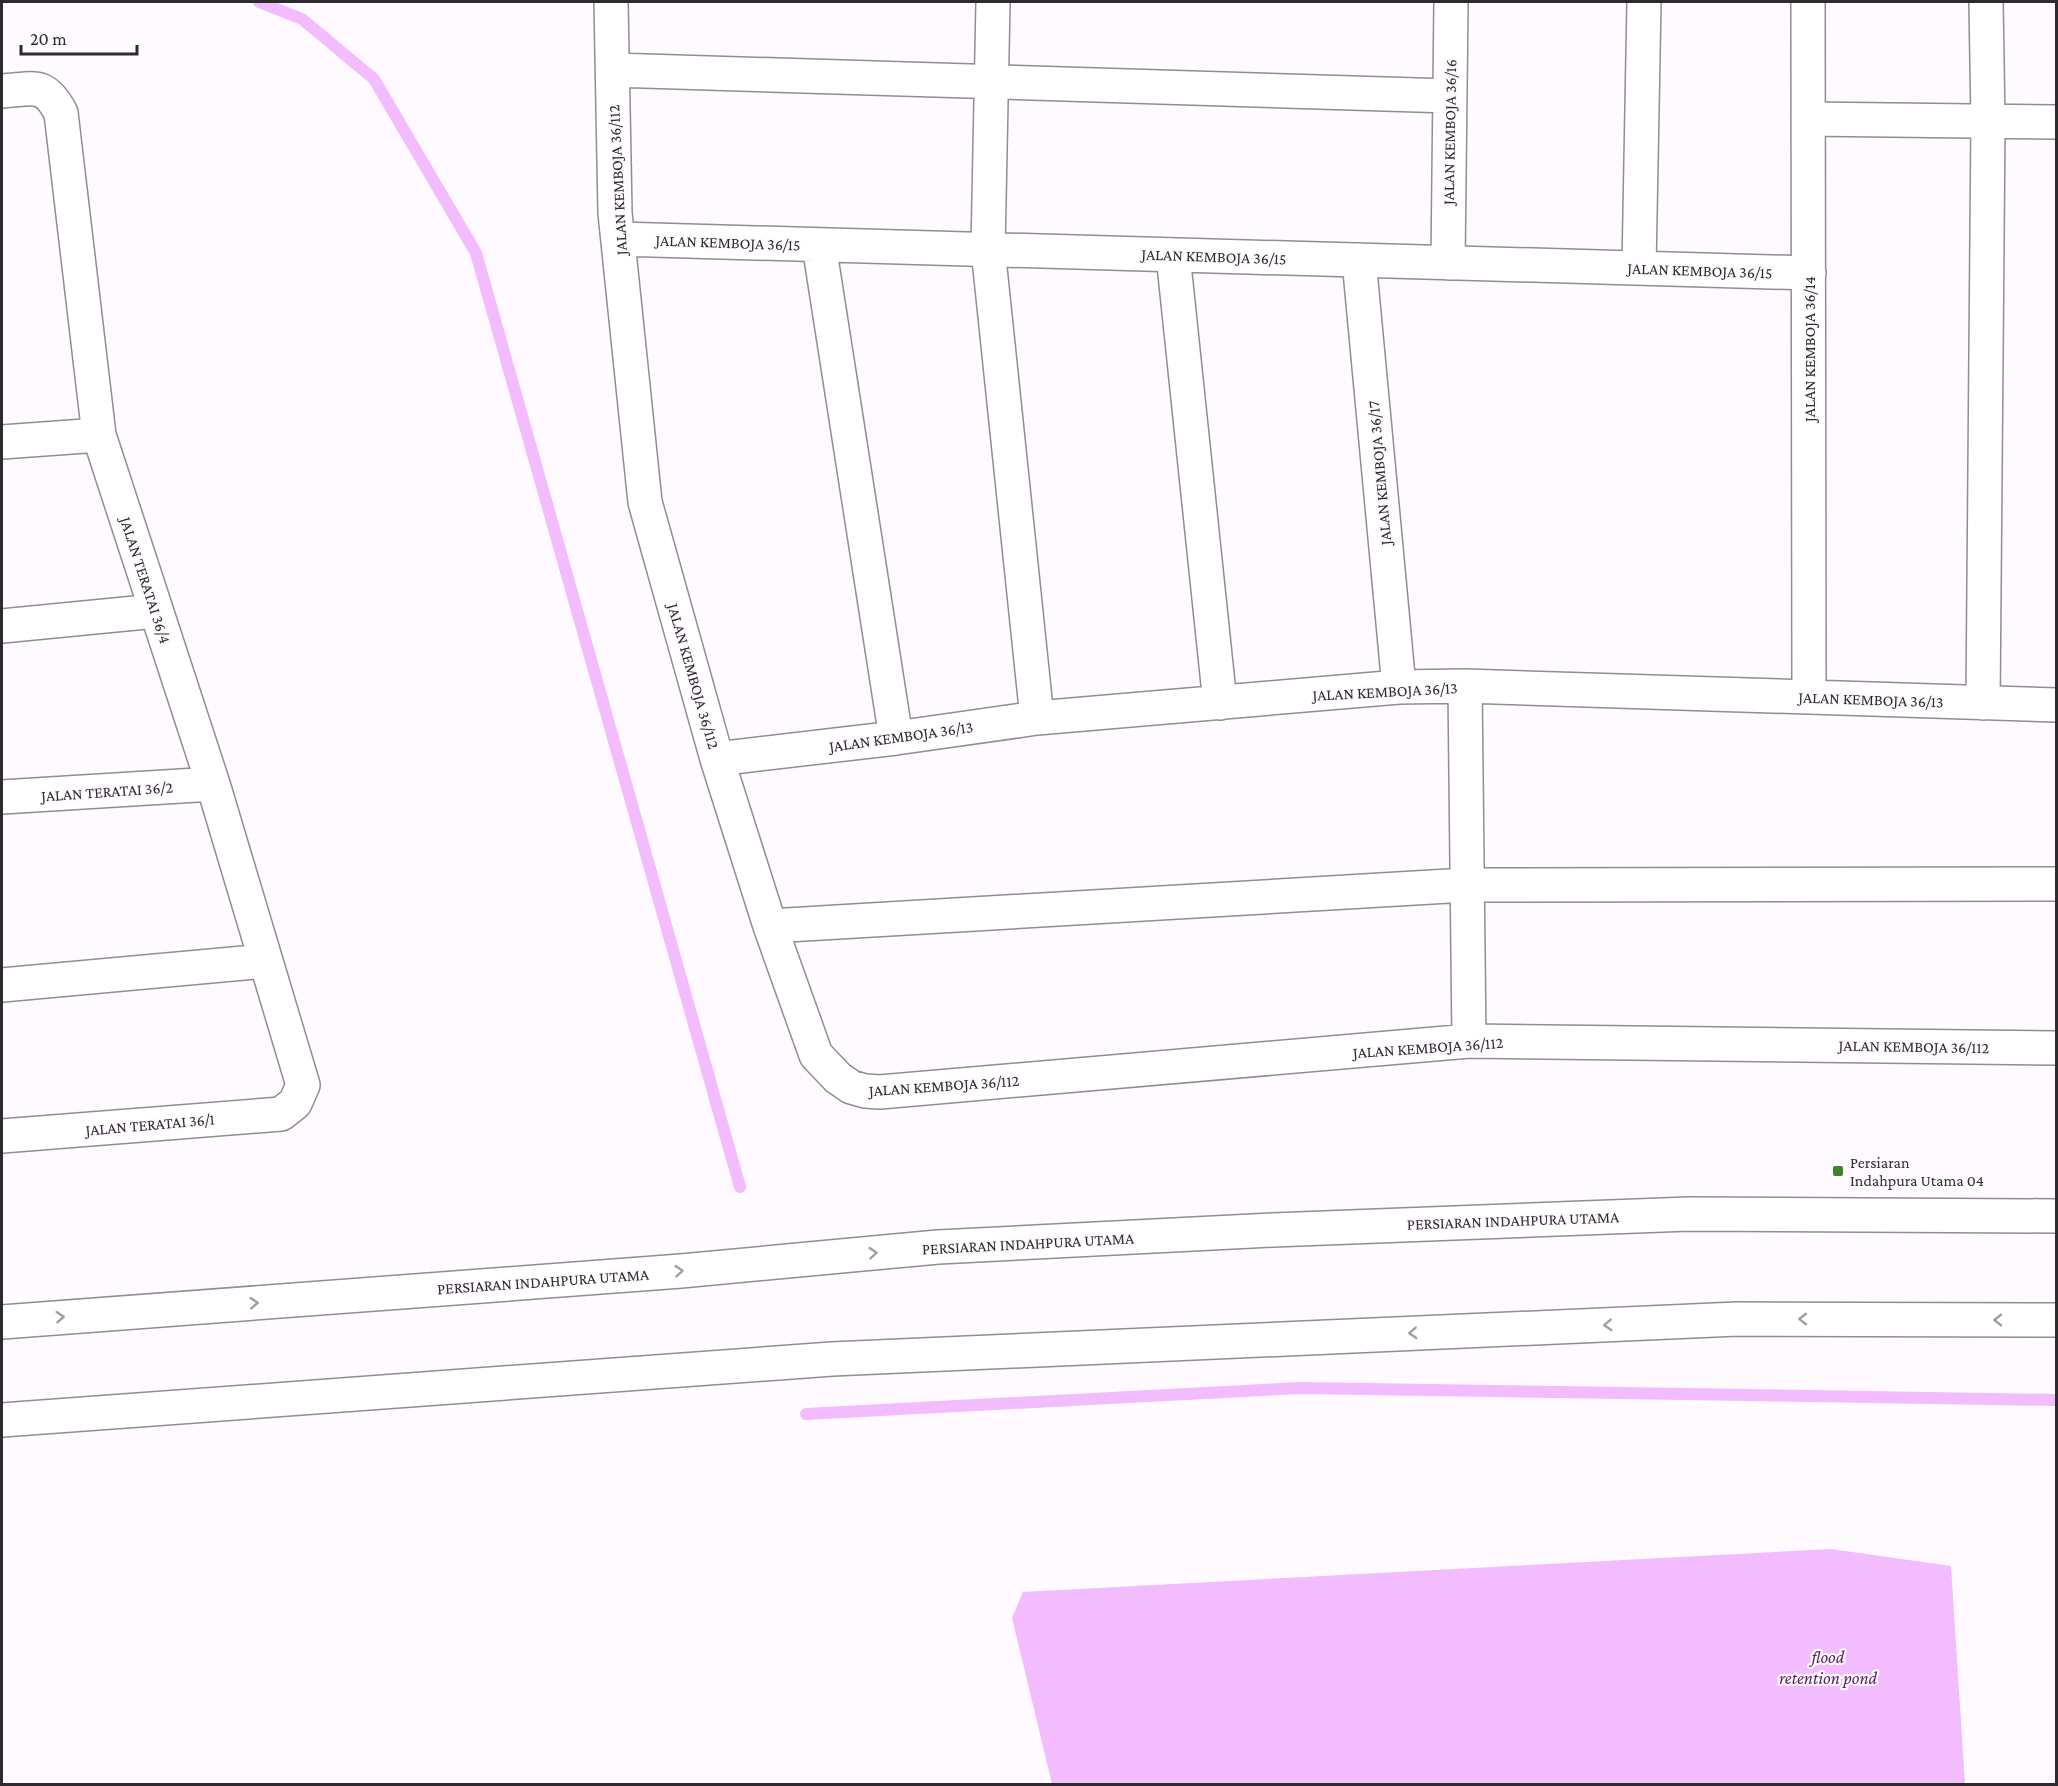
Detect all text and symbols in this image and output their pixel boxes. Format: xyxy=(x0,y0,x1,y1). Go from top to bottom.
scale bar xyxy=(21,18,136,56)
text: 20 m xyxy=(30,29,67,49)
street label: JALAN KEMBOJA 36/16 xyxy=(1440,59,1460,207)
street label: JALAN KEMBOJA 36/112 xyxy=(605,104,631,258)
street label: JALAN KEMBOJA 36/15 xyxy=(653,231,801,255)
street label: JALAN KEMBOJA 36/15 xyxy=(1139,245,1287,269)
street label: JALAN KEMBOJA 36/15 xyxy=(1625,259,1773,283)
street label: JALAN KEMBOJA 36/14 xyxy=(1801,276,1819,424)
street label: JALAN KEMBOJA 36/17 xyxy=(1365,399,1395,548)
street label: JALAN TERATAI 36/4 xyxy=(115,513,174,646)
street label: JALAN KEMBOJA 36/112 xyxy=(663,599,723,752)
street label: JALAN KEMBOJA 36/13 xyxy=(1310,679,1458,705)
street label: JALAN KEMBOJA 36/13 xyxy=(1796,688,1944,712)
street label: JALAN KEMBOJA 36/13 xyxy=(826,718,974,756)
street label: JALAN TERATAI 36/2 xyxy=(38,778,174,806)
street label: JALAN KEMBOJA 36/112 xyxy=(1350,1034,1504,1062)
street label: JALAN KEMBOJA 36/112 xyxy=(1837,1037,1990,1057)
street label: JALAN KEMBOJA 36/112 xyxy=(866,1072,1020,1100)
street label: JALAN TERATAI 36/1 xyxy=(83,1110,215,1140)
place label: Persiaran Indahpura Utama 04 xyxy=(1850,1154,1984,1190)
marker: Persiaran Indahpura Utama 04 xyxy=(1831,1164,1845,1178)
street label: PERSIARAN INDAHPURA UTAMA xyxy=(1407,1208,1620,1233)
street label: PERSIARAN INDAHPURA UTAMA xyxy=(922,1229,1135,1258)
one-way arrow xyxy=(869,1247,878,1260)
one-way arrow xyxy=(675,1265,684,1278)
street label: PERSIARAN INDAHPURA UTAMA xyxy=(437,1266,650,1297)
one-way arrow xyxy=(250,1297,259,1310)
one-way arrow xyxy=(55,1311,64,1324)
one-way arrow xyxy=(1799,1313,1808,1325)
one-way arrow xyxy=(1994,1314,2003,1326)
one-way arrow xyxy=(1604,1318,1613,1331)
one-way arrow xyxy=(1409,1327,1418,1340)
water label: flood retention pond xyxy=(1779,1647,1878,1688)

